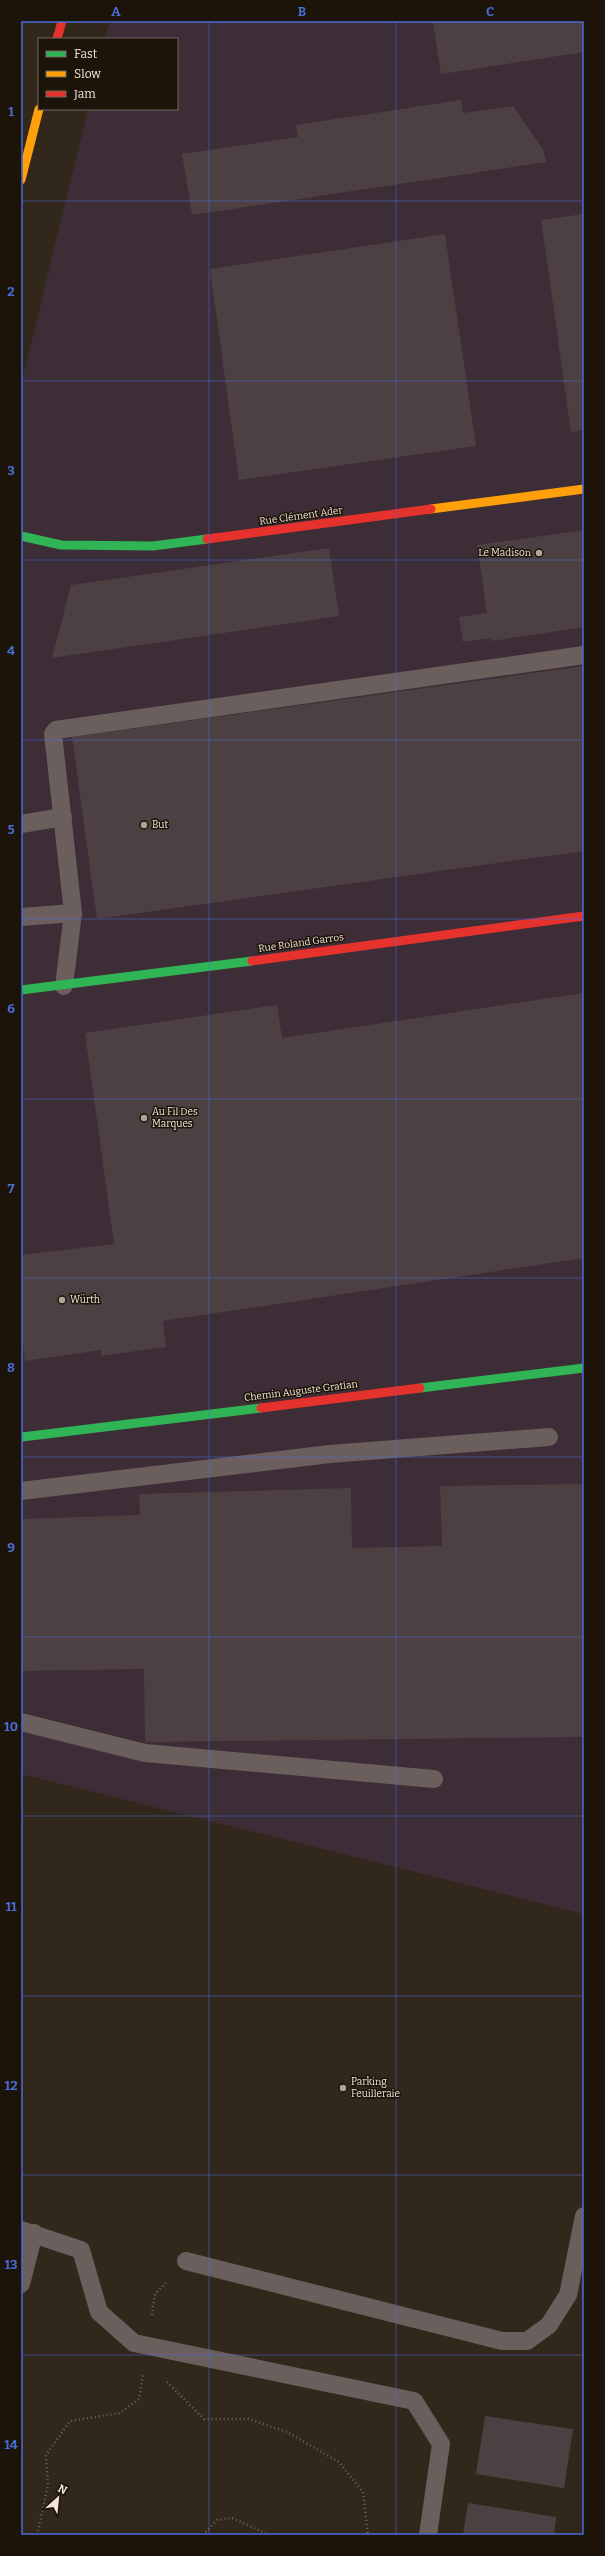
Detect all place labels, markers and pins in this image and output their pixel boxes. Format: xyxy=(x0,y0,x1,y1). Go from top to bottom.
place label: Le Madison xyxy=(478,547,532,559)
marker: Le Madison xyxy=(534,548,544,558)
place label: But xyxy=(152,819,168,831)
marker: But xyxy=(139,820,149,830)
place label: Au Fil Des Marques xyxy=(152,1106,198,1130)
marker: Au Fil Des Marques xyxy=(139,1113,149,1123)
place label: Würth xyxy=(70,1294,101,1306)
marker: Würth xyxy=(57,1295,67,1305)
place label: Parking Feuilleraie xyxy=(351,2076,400,2100)
marker: Parking Feuilleraie xyxy=(338,2083,348,2093)

